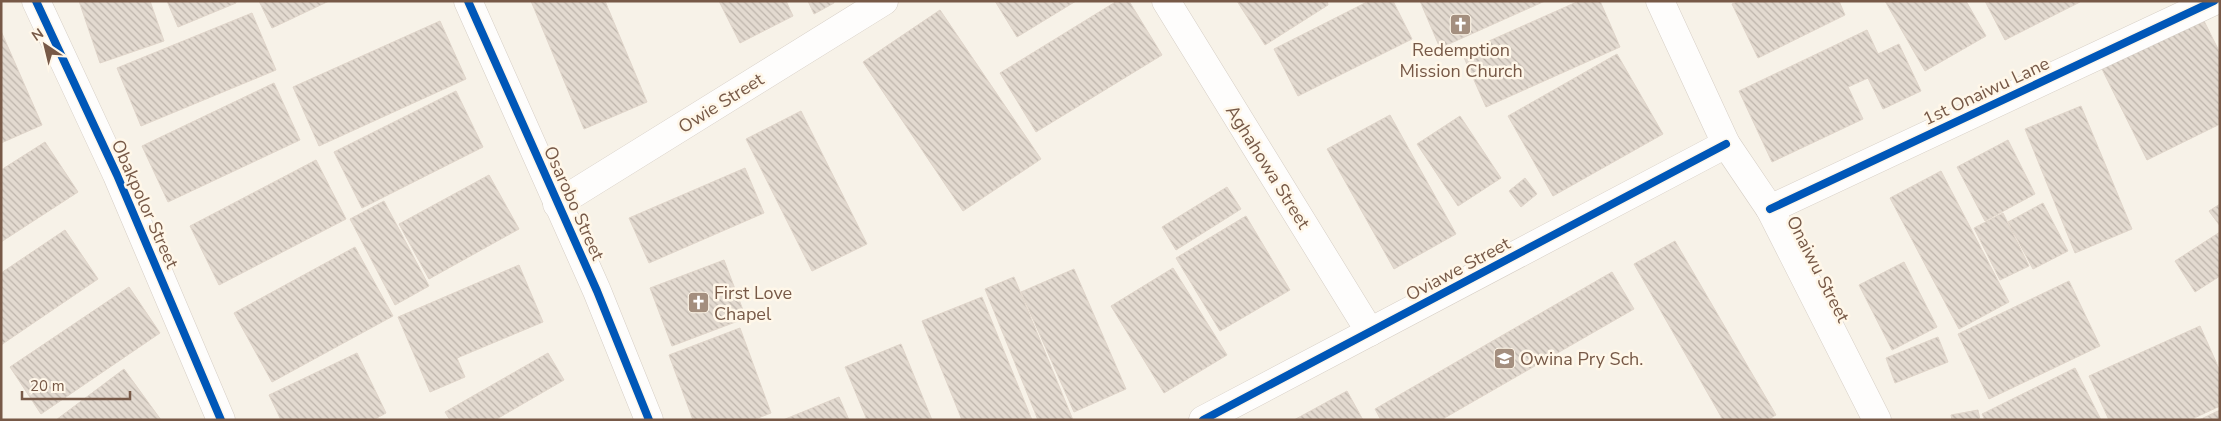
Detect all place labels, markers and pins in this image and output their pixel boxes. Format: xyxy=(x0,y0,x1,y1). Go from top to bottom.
church icon: Redemption Mission Church xyxy=(1449,13,1473,37)
place label: Redemption Mission Church xyxy=(1399,38,1523,83)
place label: First Love Chapel xyxy=(714,281,792,326)
church icon: First Love Chapel xyxy=(686,291,710,315)
school or university icon: Owina Pry Sch. xyxy=(1492,347,1516,371)
place label: Owina Pry Sch. xyxy=(1520,347,1643,371)

